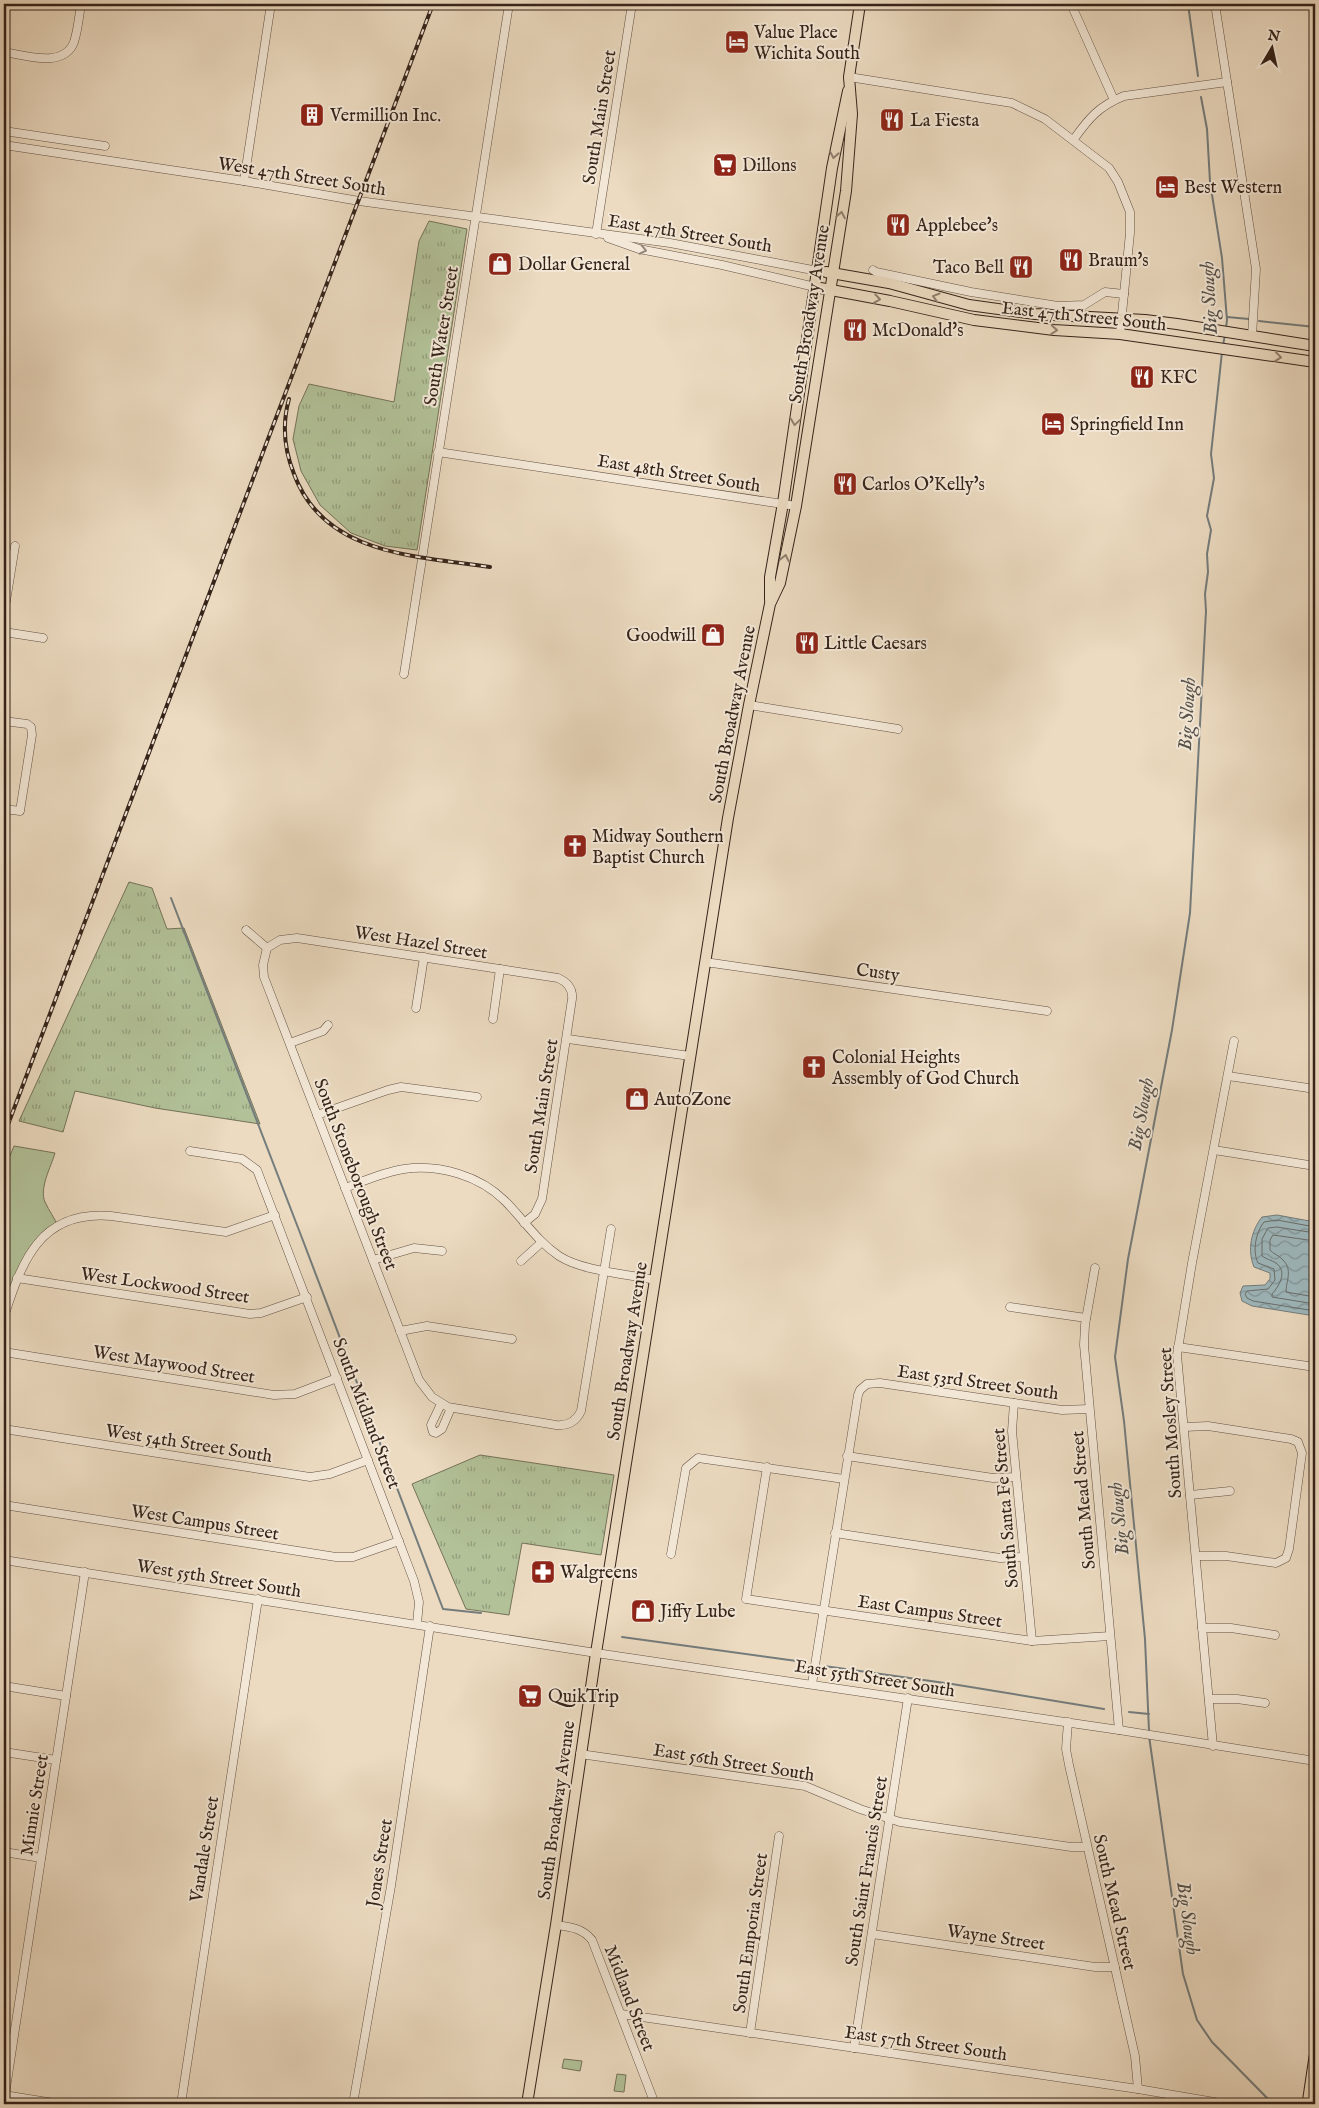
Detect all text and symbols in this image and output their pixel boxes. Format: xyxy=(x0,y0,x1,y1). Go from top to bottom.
place label: Value Place Wichita South xyxy=(753,22,860,66)
north arrow xyxy=(1246,22,1296,72)
text: N xyxy=(1265,26,1281,46)
hotel icon: Value Place Wichita South xyxy=(724,29,750,55)
street label: South Main Street xyxy=(579,48,622,186)
building icon: Vermillion Inc. xyxy=(299,102,325,128)
place label: Vermillion Inc. xyxy=(329,105,441,128)
restaurant icon: La Fiesta xyxy=(879,107,905,133)
place label: La Fiesta xyxy=(910,110,979,133)
one-way arrow xyxy=(830,151,840,159)
supermarket icon: Dillons xyxy=(712,152,738,178)
street label: West 47th Street South xyxy=(216,153,388,202)
place label: Dillons xyxy=(742,155,797,178)
hotel icon: Best Western xyxy=(1154,174,1180,200)
place label: Best Western xyxy=(1184,177,1283,200)
street label: East 47th Street South xyxy=(606,210,774,259)
one-way arrow xyxy=(836,210,846,219)
restaurant icon: Applebee's xyxy=(885,212,911,238)
place label: Applebee's xyxy=(915,215,998,238)
street label: South Broadway Avenue xyxy=(785,223,836,405)
one-way arrow xyxy=(638,244,647,254)
restaurant icon: Braum's xyxy=(1058,247,1084,273)
place label: Braum's xyxy=(1088,250,1149,273)
shop icon: Dollar General xyxy=(487,251,513,277)
place label: Dollar General xyxy=(518,254,630,277)
restaurant icon: Taco Bell xyxy=(1008,254,1034,280)
place label: Taco Bell xyxy=(933,257,1004,280)
water label: Big Slough xyxy=(1196,261,1224,335)
street label: South Water Street xyxy=(420,265,465,408)
one-way arrow xyxy=(873,293,881,303)
one-way arrow xyxy=(933,293,941,303)
street label: East 47th Street South xyxy=(1000,297,1168,338)
restaurant icon: McDonald's xyxy=(842,317,868,343)
place label: McDonald's xyxy=(872,320,964,343)
one-way arrow xyxy=(1050,324,1058,335)
one-way arrow xyxy=(1274,351,1282,361)
restaurant icon: KFC xyxy=(1129,364,1155,390)
place label: KFC xyxy=(1160,367,1197,390)
hotel icon: Springfield Inn xyxy=(1040,411,1066,437)
place label: Springfield Inn xyxy=(1070,414,1184,437)
one-way arrow xyxy=(790,419,801,427)
street label: East 48th Street South xyxy=(596,450,762,499)
restaurant icon: Carlos O'Kelly's xyxy=(832,471,858,497)
place label: Carlos O'Kelly's xyxy=(862,474,985,497)
one-way arrow xyxy=(780,553,790,562)
shop icon: Goodwill xyxy=(700,622,726,648)
street label: South Broadway Avenue xyxy=(705,623,762,805)
place label: Goodwill xyxy=(626,625,696,648)
restaurant icon: Little Caesars xyxy=(794,630,820,656)
place label: Little Caesars xyxy=(824,633,927,656)
water label: Big Slough xyxy=(1174,677,1202,751)
place label: Midway Southern Baptist Church xyxy=(592,826,724,870)
church icon: Midway Southern Baptist Church xyxy=(562,833,588,859)
street label: West Hazel Street xyxy=(353,922,489,965)
street label: Custy xyxy=(855,959,901,988)
street label: South Main Street xyxy=(521,1037,564,1175)
place label: Colonial Heights Assembly of God Church xyxy=(831,1047,1020,1091)
church icon: Colonial Heights Assembly of God Church xyxy=(801,1054,827,1080)
street label: South Stoneborough Street xyxy=(307,1075,402,1274)
water label: Big Slough xyxy=(1124,1076,1160,1153)
shop icon: AutoZone xyxy=(624,1086,650,1112)
place label: AutoZone xyxy=(653,1089,731,1112)
street label: South Broadway Avenue xyxy=(603,1260,654,1442)
street label: West Lockwood Street xyxy=(79,1263,251,1310)
street label: South Midland Street xyxy=(326,1335,405,1492)
street label: West Maywood Street xyxy=(91,1341,256,1390)
street label: South Mosley Street xyxy=(1155,1347,1188,1499)
street label: East 53rd Street South xyxy=(896,1361,1060,1406)
street label: West 54th Street South xyxy=(104,1420,274,1469)
street label: South Santa Fe Street xyxy=(988,1427,1025,1589)
street label: South Mead Street xyxy=(1067,1430,1102,1570)
water label: Big Slough xyxy=(1104,1481,1136,1557)
street label: West Campus Street xyxy=(129,1500,280,1547)
street label: West 55th Street South xyxy=(135,1555,303,1604)
pharmacy icon: Walgreens xyxy=(530,1559,556,1585)
place label: Walgreens xyxy=(560,1562,638,1585)
street label: East Campus Street xyxy=(856,1591,1003,1634)
shop icon: Jiffy Lube xyxy=(630,1598,656,1624)
place label: Jiffy Lube xyxy=(658,1601,736,1624)
street label: East 55th Street South xyxy=(793,1655,957,1704)
supermarket icon: QuikTrip xyxy=(517,1683,543,1709)
place label: QuikTrip xyxy=(548,1686,619,1709)
street label: South Broadway Avenue xyxy=(534,1719,581,1901)
street label: East 56th Street South xyxy=(651,1739,816,1788)
street label: Minnie Street xyxy=(16,1753,55,1858)
street label: South Saint Francis Street xyxy=(841,1775,894,1968)
street label: Vandale Street xyxy=(186,1795,225,1905)
street label: Jones Street xyxy=(362,1817,399,1911)
street label: South Mead Street xyxy=(1087,1832,1140,1973)
street label: South Emporia Street xyxy=(729,1852,774,2015)
water label: Big Slough xyxy=(1170,1880,1204,1956)
street label: Wayne Street xyxy=(945,1920,1046,1957)
street label: Midland Street xyxy=(598,1942,659,2055)
street label: East 57th Street South xyxy=(843,2022,1009,2067)

